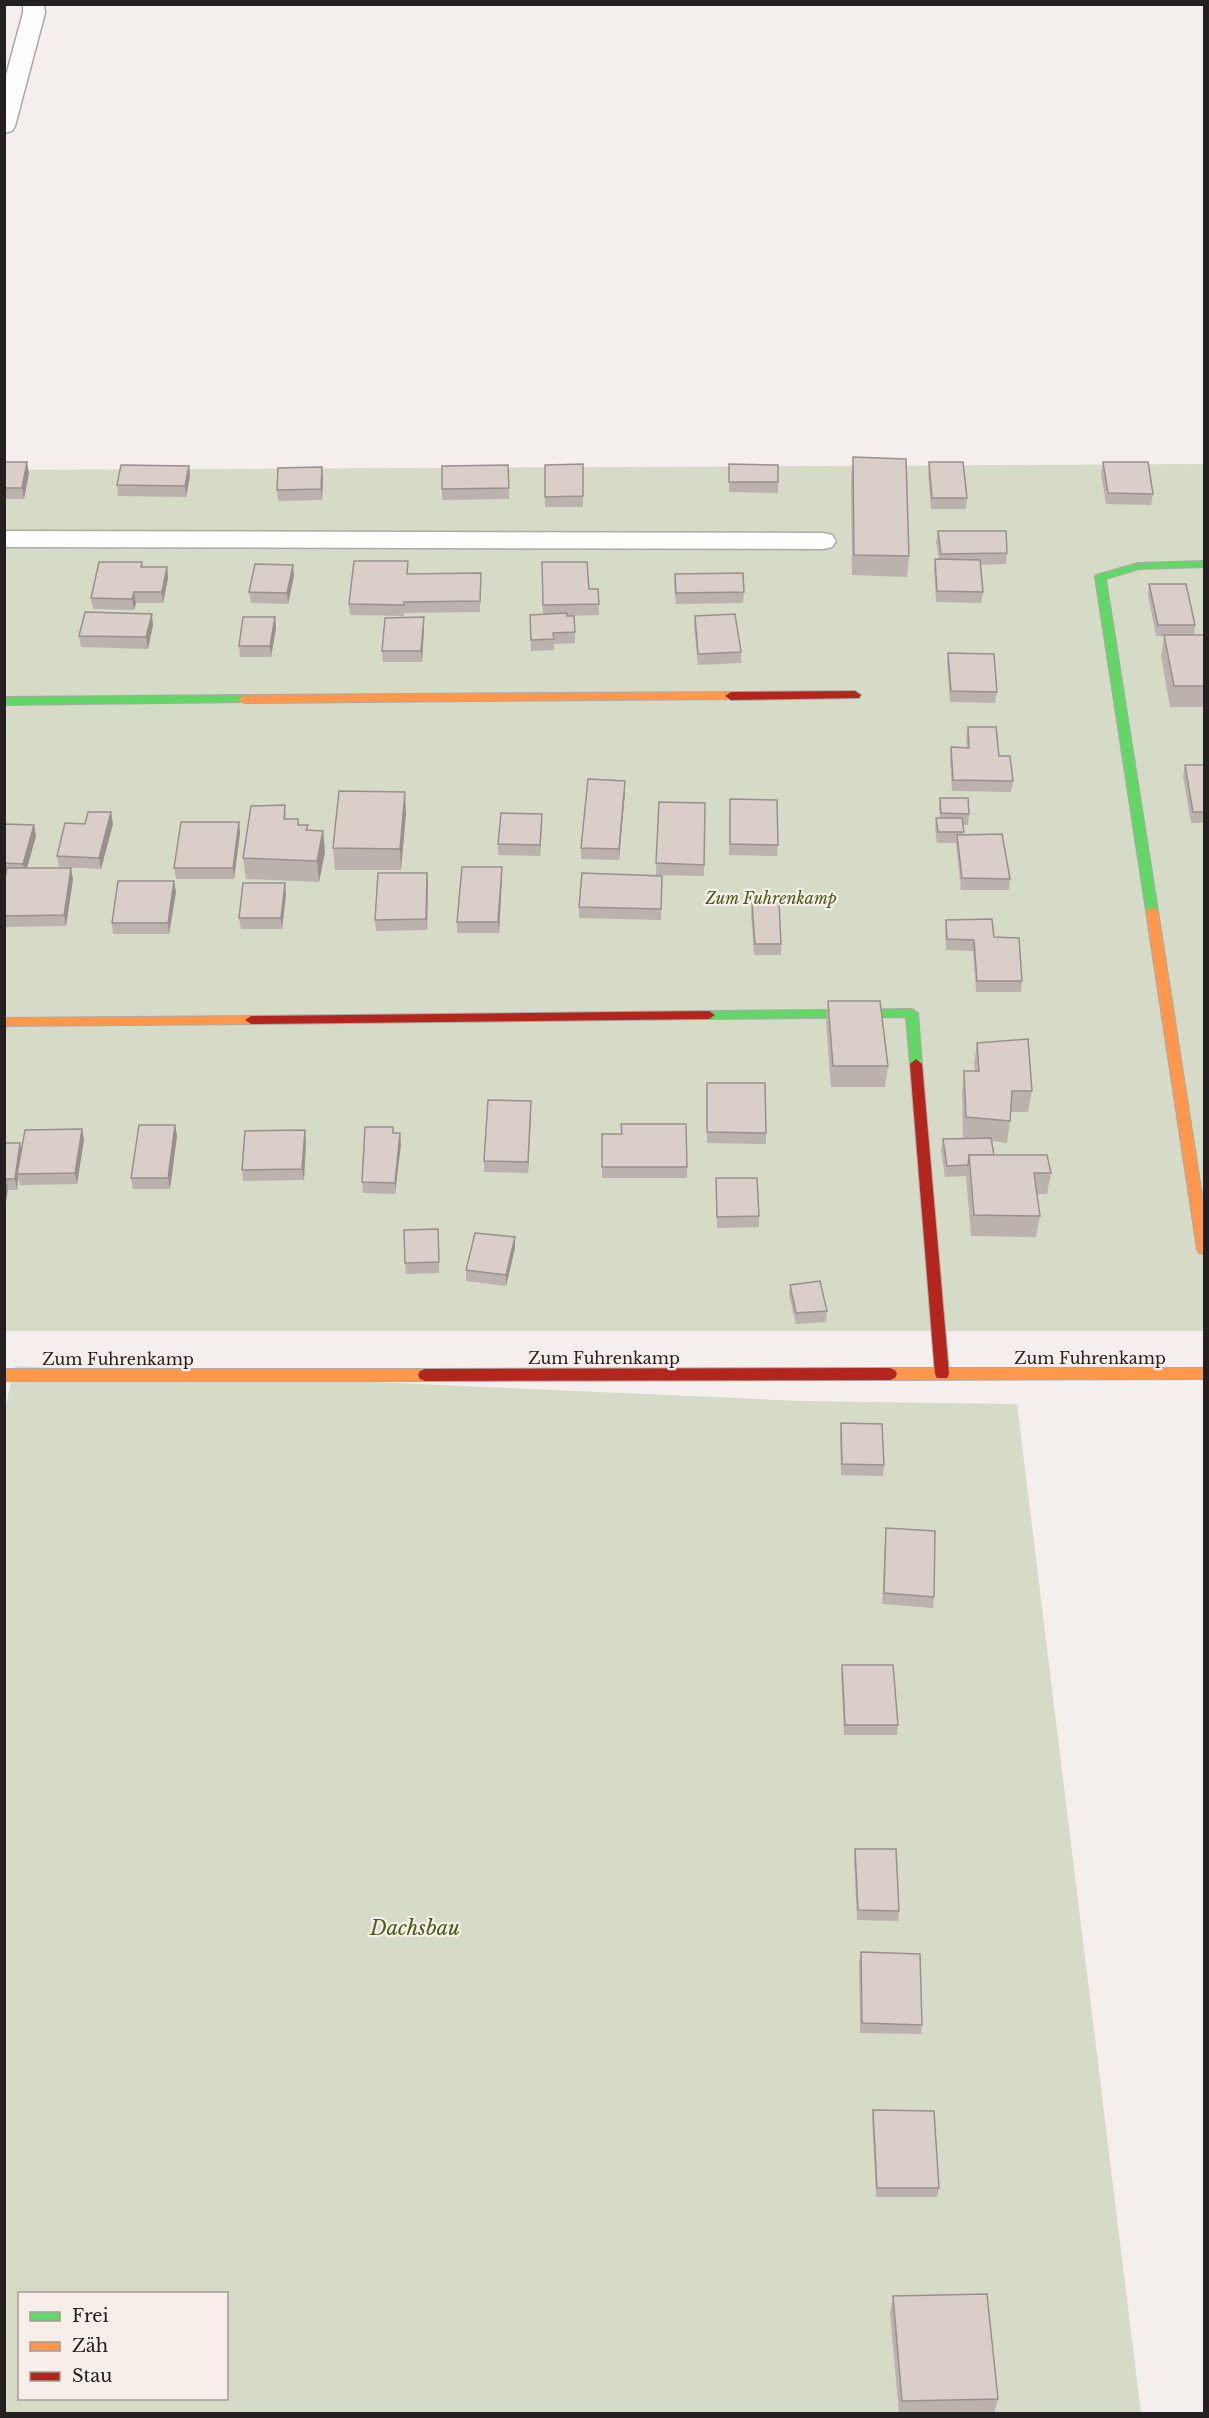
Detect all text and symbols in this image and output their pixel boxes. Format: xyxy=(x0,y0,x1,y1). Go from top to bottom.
park label: Zum Fuhrenkamp xyxy=(704,888,837,908)
street label: Zum Fuhrenkamp xyxy=(528,1348,680,1368)
street label: Zum Fuhrenkamp xyxy=(1014,1348,1166,1368)
street label: Zum Fuhrenkamp xyxy=(42,1349,194,1369)
park label: Dachsbau xyxy=(369,1916,460,1940)
legend xyxy=(18,2292,228,2400)
text: Frei xyxy=(72,2305,109,2327)
text: Zäh xyxy=(72,2335,108,2357)
text: Stau xyxy=(72,2365,112,2387)

